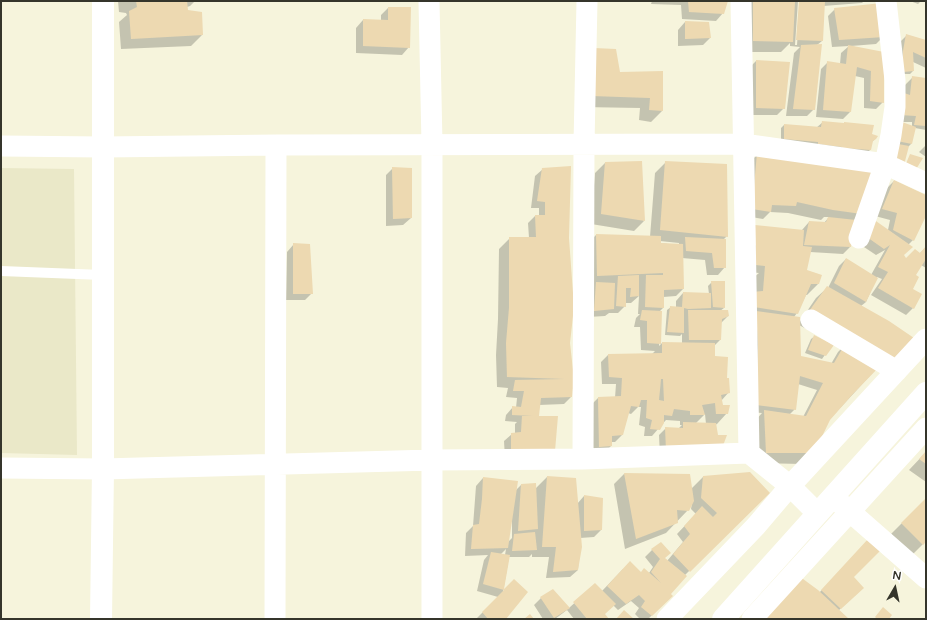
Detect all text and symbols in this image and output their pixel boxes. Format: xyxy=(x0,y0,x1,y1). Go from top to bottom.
north arrow xyxy=(875,568,915,608)
text: N xyxy=(892,569,902,583)

